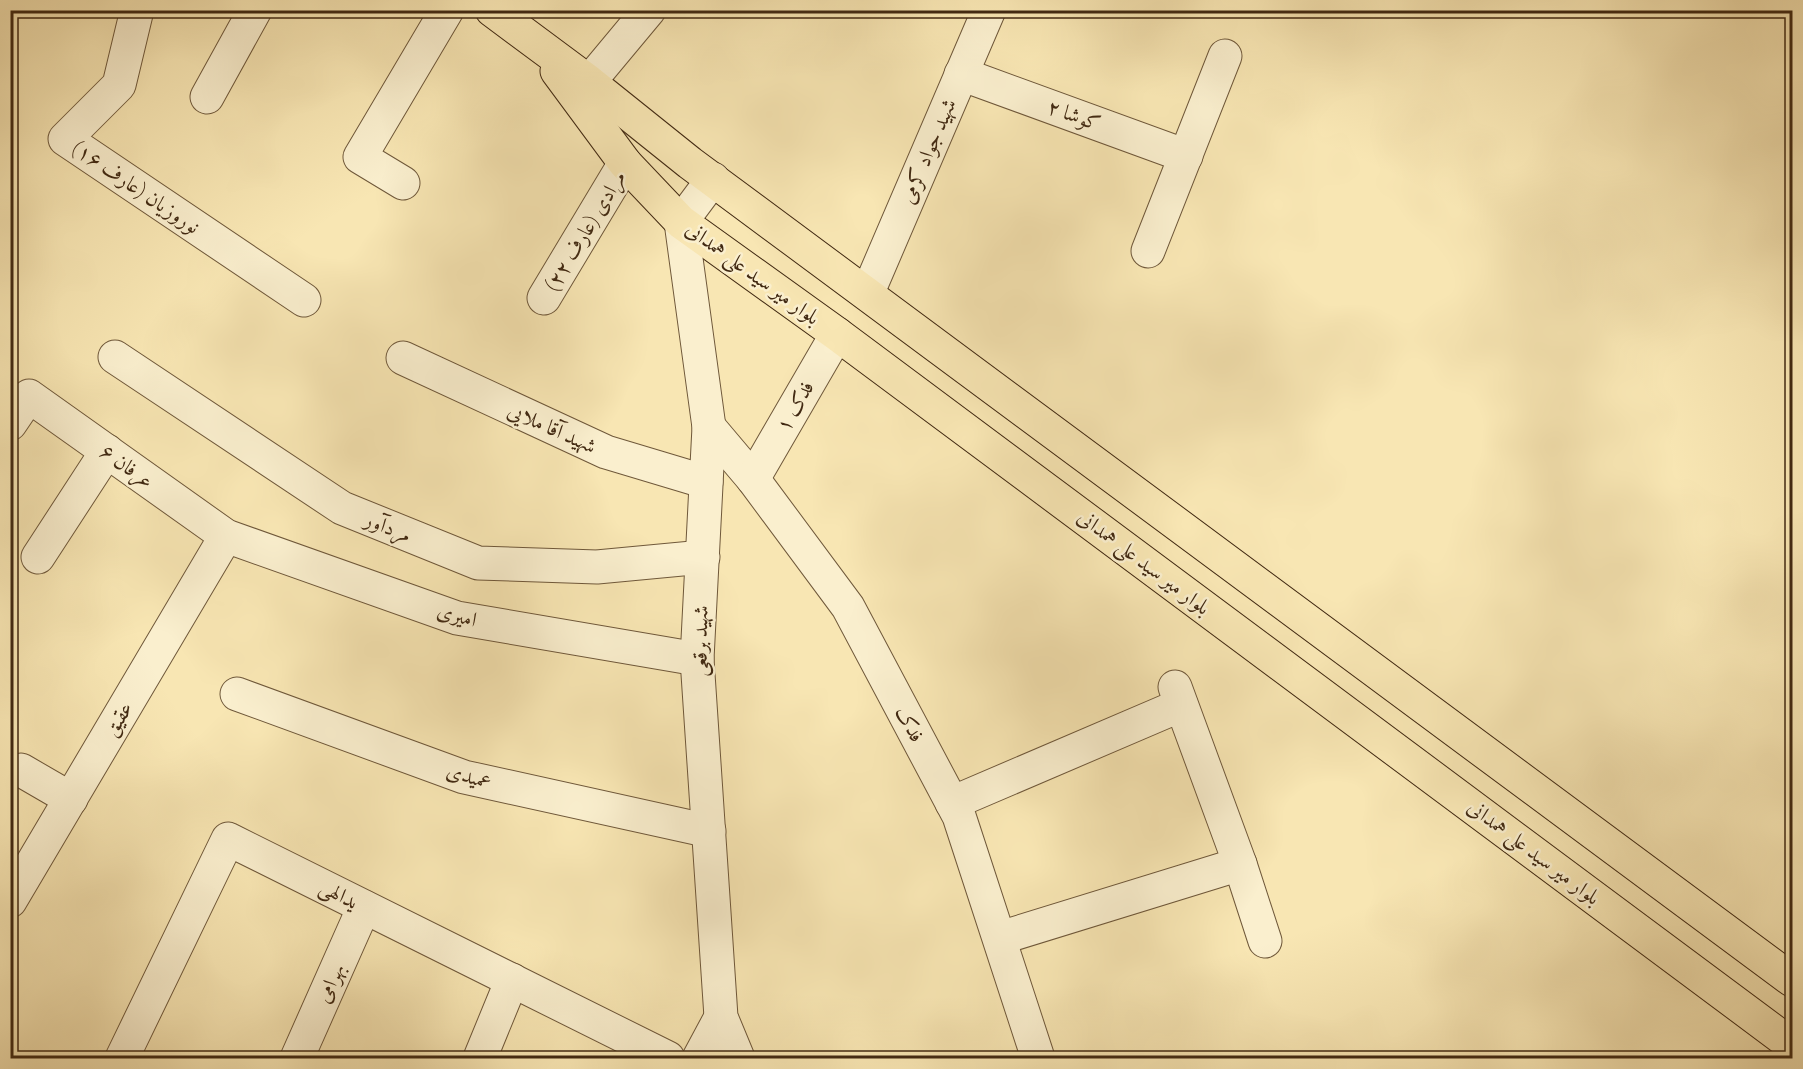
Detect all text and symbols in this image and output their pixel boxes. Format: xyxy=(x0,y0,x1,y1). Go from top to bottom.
street label: کوشا ۲ xyxy=(1043,93,1104,140)
street label: شهید جواد کرمی xyxy=(894,95,965,209)
street label: نوروزیان (عارف ۱۶) xyxy=(65,135,205,243)
street label: مرادی (عارف ۲۲) xyxy=(539,166,635,298)
street label: بلوار میر سید علی همدانی xyxy=(678,216,825,334)
street label: فدک ۱ xyxy=(770,376,823,438)
street label: شهید آقا ملایی xyxy=(502,397,600,463)
street label: عرفان ۶ xyxy=(93,438,159,497)
street label: بلوار میر سید علی همدانی xyxy=(1070,504,1216,624)
street label: مردآور xyxy=(358,505,415,552)
street label: امیری xyxy=(433,597,480,637)
street label: شهید برقعی xyxy=(686,605,718,677)
street label: عقیق xyxy=(98,697,142,743)
street label: فدک xyxy=(886,701,930,748)
street label: عمیدی xyxy=(442,757,495,799)
street label: بلوار میر سید علی همدانی xyxy=(1460,794,1606,914)
street label: یدالهی xyxy=(313,873,363,918)
street label: بهرامی xyxy=(310,959,354,1009)

